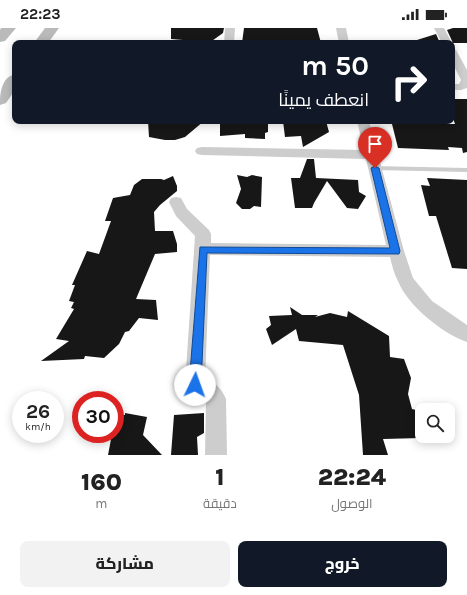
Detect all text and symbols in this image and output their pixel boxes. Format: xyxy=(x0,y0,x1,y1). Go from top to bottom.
text: 22:23 xyxy=(20,5,61,23)
text: 50 m xyxy=(301,49,369,82)
icon: right xyxy=(383,56,435,108)
text: انعطف يمينًا xyxy=(278,89,369,111)
pin xyxy=(358,127,392,168)
icon: arrive xyxy=(364,133,386,155)
position arrow xyxy=(174,364,216,406)
speed limit sign: 30 xyxy=(72,391,124,443)
text: 26 xyxy=(26,400,50,423)
map controls xyxy=(415,403,455,443)
button: search xyxy=(415,403,455,443)
text: km/h xyxy=(25,421,51,433)
text: 1 xyxy=(215,463,224,491)
text: 22:24 xyxy=(318,463,386,491)
text: 160 xyxy=(81,468,122,496)
text: m xyxy=(95,496,108,511)
text: دقيقة xyxy=(203,496,237,511)
text: الوصول xyxy=(331,496,373,511)
button: مشاركة xyxy=(20,541,230,587)
button: خروج xyxy=(238,541,447,587)

